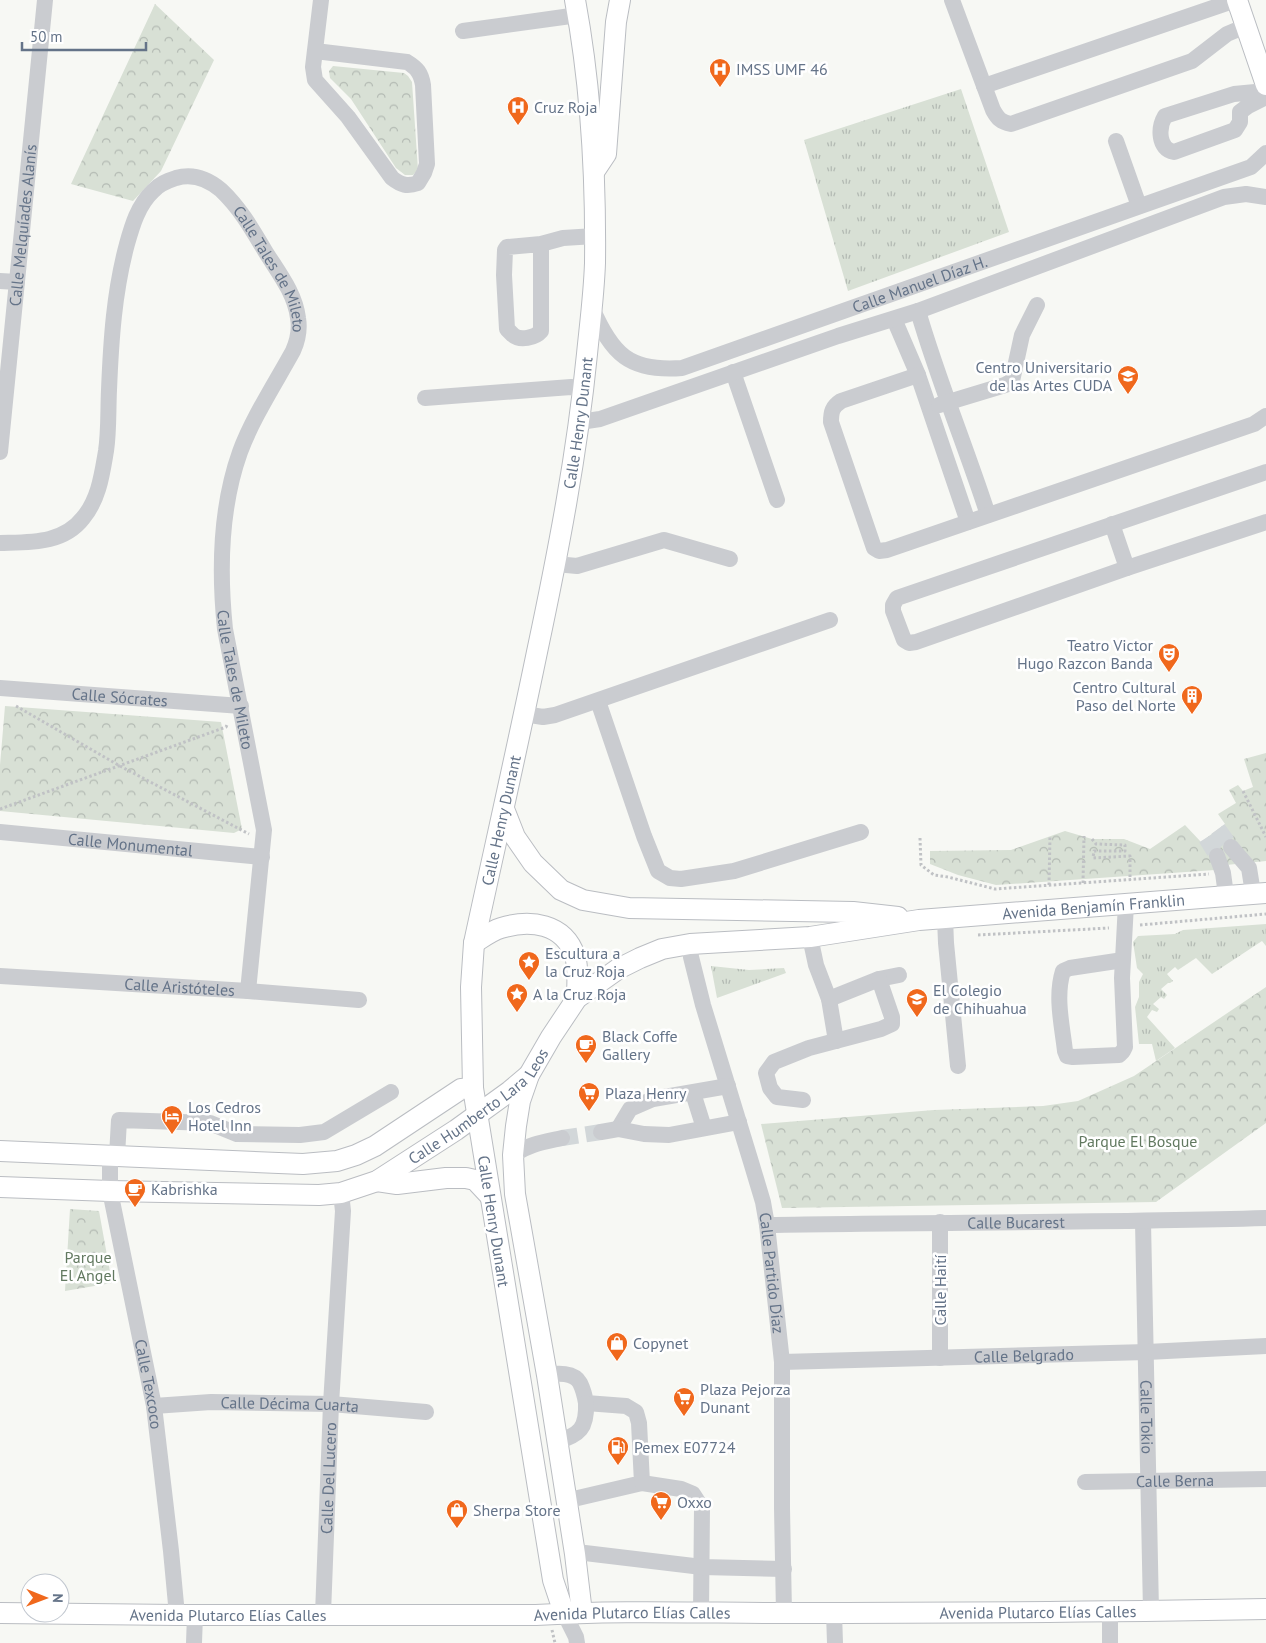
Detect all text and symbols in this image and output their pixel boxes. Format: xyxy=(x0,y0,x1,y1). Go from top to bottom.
scale bar xyxy=(22,20,146,52)
text: 50 m xyxy=(30,27,63,46)
hospital icon: IMSS UMF 46 xyxy=(708,57,732,88)
place label: IMSS UMF 46 xyxy=(736,59,828,79)
hospital icon: Cruz Roja xyxy=(506,95,530,126)
place label: Cruz Roja xyxy=(534,97,597,117)
street label: Calle Melquíades Alanís xyxy=(5,143,41,307)
street label: Calle Tales de Mileto xyxy=(229,202,309,333)
street label: Calle Manuel Díaz H. xyxy=(850,251,990,317)
street label: Calle Henry Dunant xyxy=(559,355,597,490)
place label: Centro Universitario de las Artes CUDA xyxy=(976,357,1113,395)
school or university icon: Centro Universitario de las Artes CUDA xyxy=(1116,364,1140,395)
street label: Calle Tales de Mileto xyxy=(213,609,258,751)
place label: Teatro Victor Hugo Razcon Banda xyxy=(1017,635,1154,673)
theatre icon: Teatro Victor Hugo Razcon Banda xyxy=(1157,642,1181,673)
place label: Centro Cultural Paso del Norte xyxy=(1073,677,1176,715)
street label: Calle Sócrates xyxy=(71,683,169,711)
building icon: Centro Cultural Paso del Norte xyxy=(1180,684,1204,715)
street label: Calle Henry Dunant xyxy=(477,753,525,887)
street label: Calle Monumental xyxy=(67,829,194,860)
street label: Avenida Benjamín Franklin xyxy=(1001,889,1186,924)
place label: Escultura a la Cruz Roja xyxy=(545,943,625,981)
place icon: Escultura a la Cruz Roja xyxy=(517,950,541,981)
street label: Calle Aristóteles xyxy=(124,974,236,1000)
place label: El Colegio de Chihuahua xyxy=(933,980,1027,1018)
place icon: A la Cruz Roja xyxy=(505,982,529,1013)
place label: A la Cruz Roja xyxy=(533,984,626,1004)
school or university icon: El Colegio de Chihuahua xyxy=(905,987,929,1018)
place label: Black Coffe Gallery xyxy=(602,1026,678,1064)
cafe icon: Black Coffe Gallery xyxy=(574,1033,598,1064)
street label: Calle Humberto Lara Leos xyxy=(404,1044,552,1168)
supermarket icon: Plaza Henry xyxy=(577,1081,601,1112)
place label: Plaza Henry xyxy=(605,1083,687,1103)
place label: Los Cedros Hotel Inn xyxy=(188,1097,261,1135)
hotel icon: Los Cedros Hotel Inn xyxy=(160,1104,184,1135)
park label: Parque El Bosque xyxy=(1079,1131,1197,1151)
street label: Calle Henry Dunant xyxy=(474,1154,514,1289)
cafe icon: Kabrishka xyxy=(123,1177,147,1208)
place label: Kabrishka xyxy=(151,1179,218,1199)
street label: Calle Partido Díaz xyxy=(755,1211,789,1335)
street label: Calle Bucarest xyxy=(967,1212,1065,1233)
park label: Parque El Angel xyxy=(60,1247,117,1285)
street label: Calle Haití xyxy=(930,1254,950,1326)
shop icon: Copynet xyxy=(605,1331,629,1362)
place label: Copynet xyxy=(633,1333,689,1353)
street label: Calle Texcoco xyxy=(131,1337,167,1430)
street label: Calle Belgrado xyxy=(974,1344,1074,1367)
place label: Plaza Pejorza Dunant xyxy=(700,1379,791,1417)
street label: Calle Tokio xyxy=(1136,1380,1158,1454)
supermarket icon: Plaza Pejorza Dunant xyxy=(672,1386,696,1417)
street label: Calle Décima Cuarta xyxy=(220,1392,360,1416)
street label: Calle Del Lucero xyxy=(316,1422,340,1534)
fuel station icon: Pemex E07724 xyxy=(606,1435,630,1466)
place label: Pemex E07724 xyxy=(634,1437,736,1457)
street label: Calle Berna xyxy=(1136,1470,1214,1491)
supermarket icon: Oxxo xyxy=(649,1490,673,1521)
place label: Oxxo xyxy=(677,1492,712,1512)
shop icon: Sherpa Store xyxy=(445,1498,469,1529)
place label: Sherpa Store xyxy=(473,1500,561,1520)
north arrow xyxy=(20,1573,70,1623)
text: N xyxy=(49,1593,67,1603)
street label: Avenida Plutarco Elías Calles xyxy=(939,1601,1137,1623)
street label: Avenida Plutarco Elías Calles xyxy=(533,1602,731,1625)
street label: Avenida Plutarco Elías Calles xyxy=(129,1604,327,1625)

